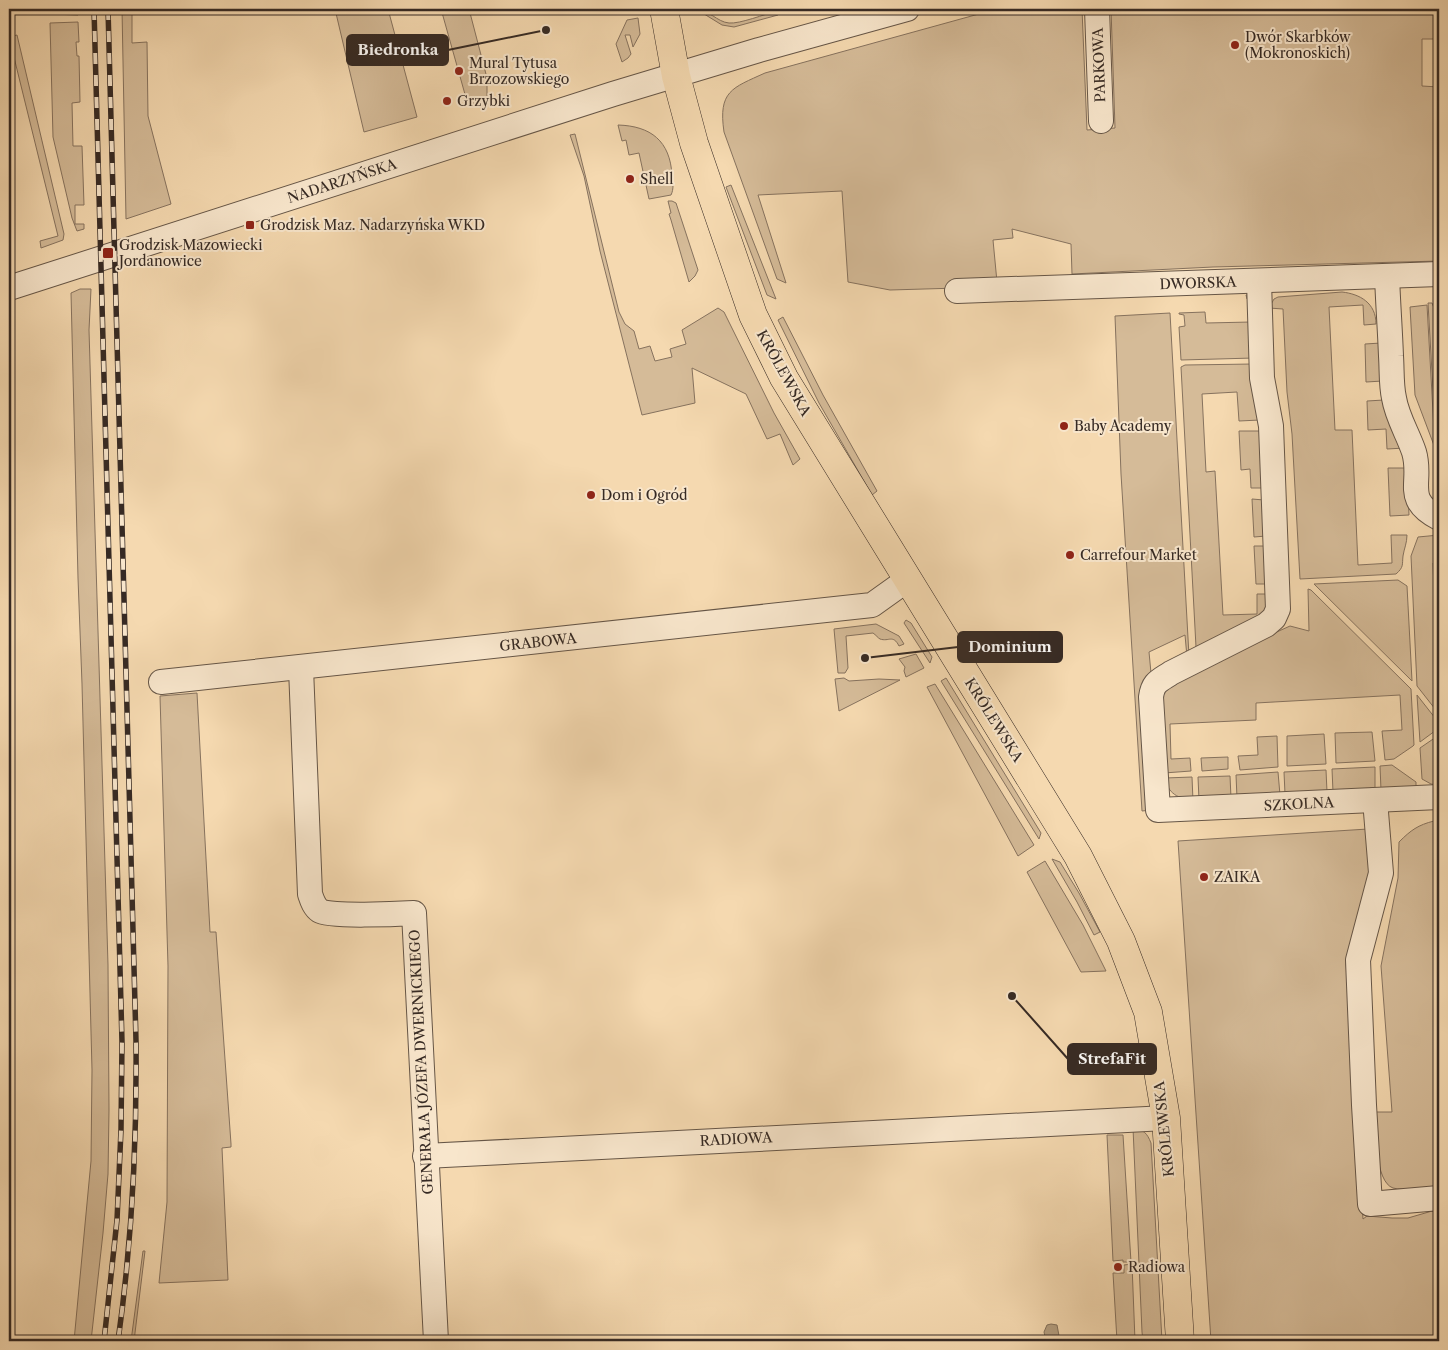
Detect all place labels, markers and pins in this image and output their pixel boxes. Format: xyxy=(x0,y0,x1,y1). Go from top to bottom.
place label: Dwór Skarbków (Mokronoskich) xyxy=(1245,28,1351,62)
callout: Biedronka xyxy=(347,35,448,65)
marker: Dwór Skarbków (Mokronoskich) xyxy=(1229,39,1241,51)
place label: Mural Tytusa Brzozowskiego xyxy=(469,54,569,88)
marker: Mural Tytusa Brzozowskiego xyxy=(453,65,465,77)
place label: Grzybki xyxy=(457,92,510,110)
marker: Grzybki xyxy=(441,95,453,107)
place label: Shell xyxy=(640,170,673,188)
marker: Shell xyxy=(624,173,636,185)
place label: Grodzisk Maz. Nadarzyńska WKD xyxy=(260,216,485,234)
marker: Grodzisk Maz. Nadarzyńska WKD xyxy=(244,219,256,231)
place label: Grodzisk Mazowiecki Jordanowice xyxy=(117,236,262,270)
marker: Grodzisk Mazowiecki Jordanowice xyxy=(101,246,115,260)
place label: Baby Academy xyxy=(1074,417,1172,435)
marker: Baby Academy xyxy=(1058,420,1070,432)
place label: Dom i Ogród xyxy=(601,486,688,504)
marker: Dom i Ogród xyxy=(585,489,597,501)
place label: Carrefour Market xyxy=(1080,546,1197,564)
marker: Carrefour Market xyxy=(1064,549,1076,561)
callout: Dominium xyxy=(958,632,1062,662)
place label: ZAIKA xyxy=(1214,868,1261,886)
marker: ZAIKA xyxy=(1198,871,1210,883)
callout: StrefaFit xyxy=(1068,1044,1156,1074)
place label: Radiowa xyxy=(1128,1258,1186,1276)
marker: Radiowa xyxy=(1112,1261,1124,1273)

